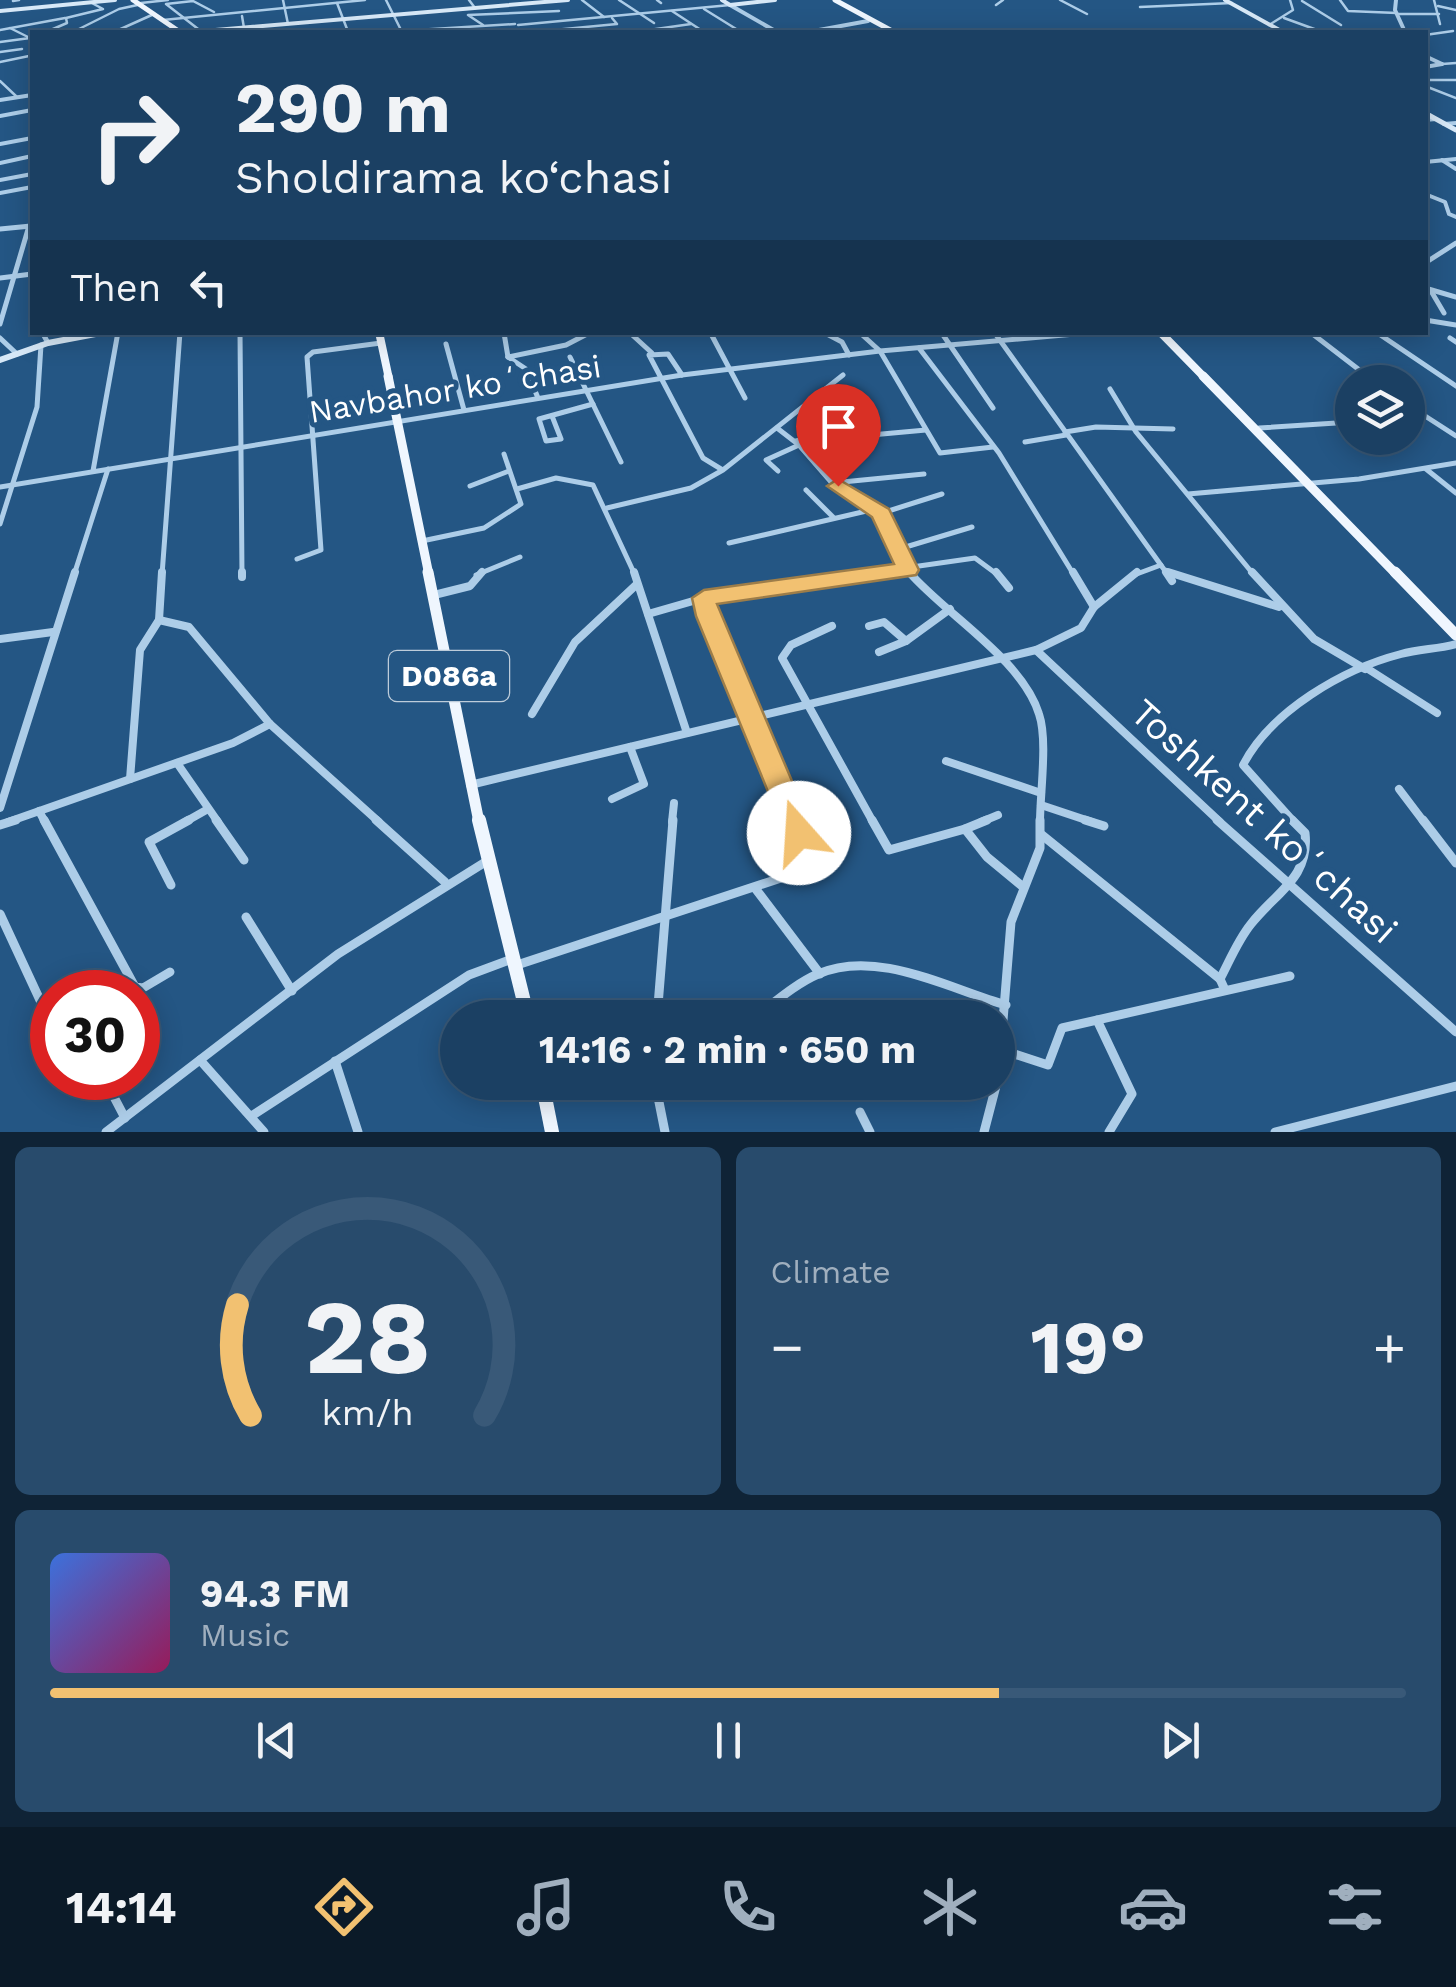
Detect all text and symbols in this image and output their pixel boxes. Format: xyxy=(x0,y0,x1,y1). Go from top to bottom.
text: 290 m xyxy=(235,67,451,149)
icon: right xyxy=(70,70,200,200)
text: Sholdirama ko‘chasi xyxy=(235,151,673,204)
icon: left xyxy=(181,260,236,315)
text: Then xyxy=(70,266,161,310)
street label: Navbahor koʻchasi xyxy=(306,347,604,431)
map controls xyxy=(1335,365,1425,455)
button: layers xyxy=(1335,365,1425,455)
pin xyxy=(796,384,881,487)
icon: arrive xyxy=(811,399,866,454)
road number: D086a xyxy=(389,651,509,701)
street label: Toshkent koʻchasi xyxy=(1122,690,1406,952)
position arrow xyxy=(747,781,851,885)
speed limit sign: 30 xyxy=(30,970,160,1100)
text: 14:16 · 2 min · 650 m xyxy=(539,1028,916,1072)
text: Climate xyxy=(771,1253,891,1291)
text: 28 xyxy=(304,1276,431,1398)
text: 19° xyxy=(1030,1303,1146,1391)
text: − xyxy=(771,1315,804,1379)
text: + xyxy=(1373,1315,1406,1379)
text: km/h xyxy=(322,1392,414,1434)
text: 94.3 FM xyxy=(200,1572,350,1616)
text: Music xyxy=(200,1616,290,1654)
icon: previous xyxy=(249,1713,304,1768)
icon: pause xyxy=(701,1713,756,1768)
icon: next xyxy=(1153,1713,1208,1768)
icon: directions xyxy=(309,1872,379,1942)
icon: music xyxy=(511,1872,581,1942)
icon: phone xyxy=(713,1872,783,1942)
icon: climate xyxy=(915,1872,985,1942)
icon: car xyxy=(1118,1872,1188,1942)
icon: filters xyxy=(1320,1872,1390,1942)
text: 14:14 xyxy=(66,1881,177,1934)

